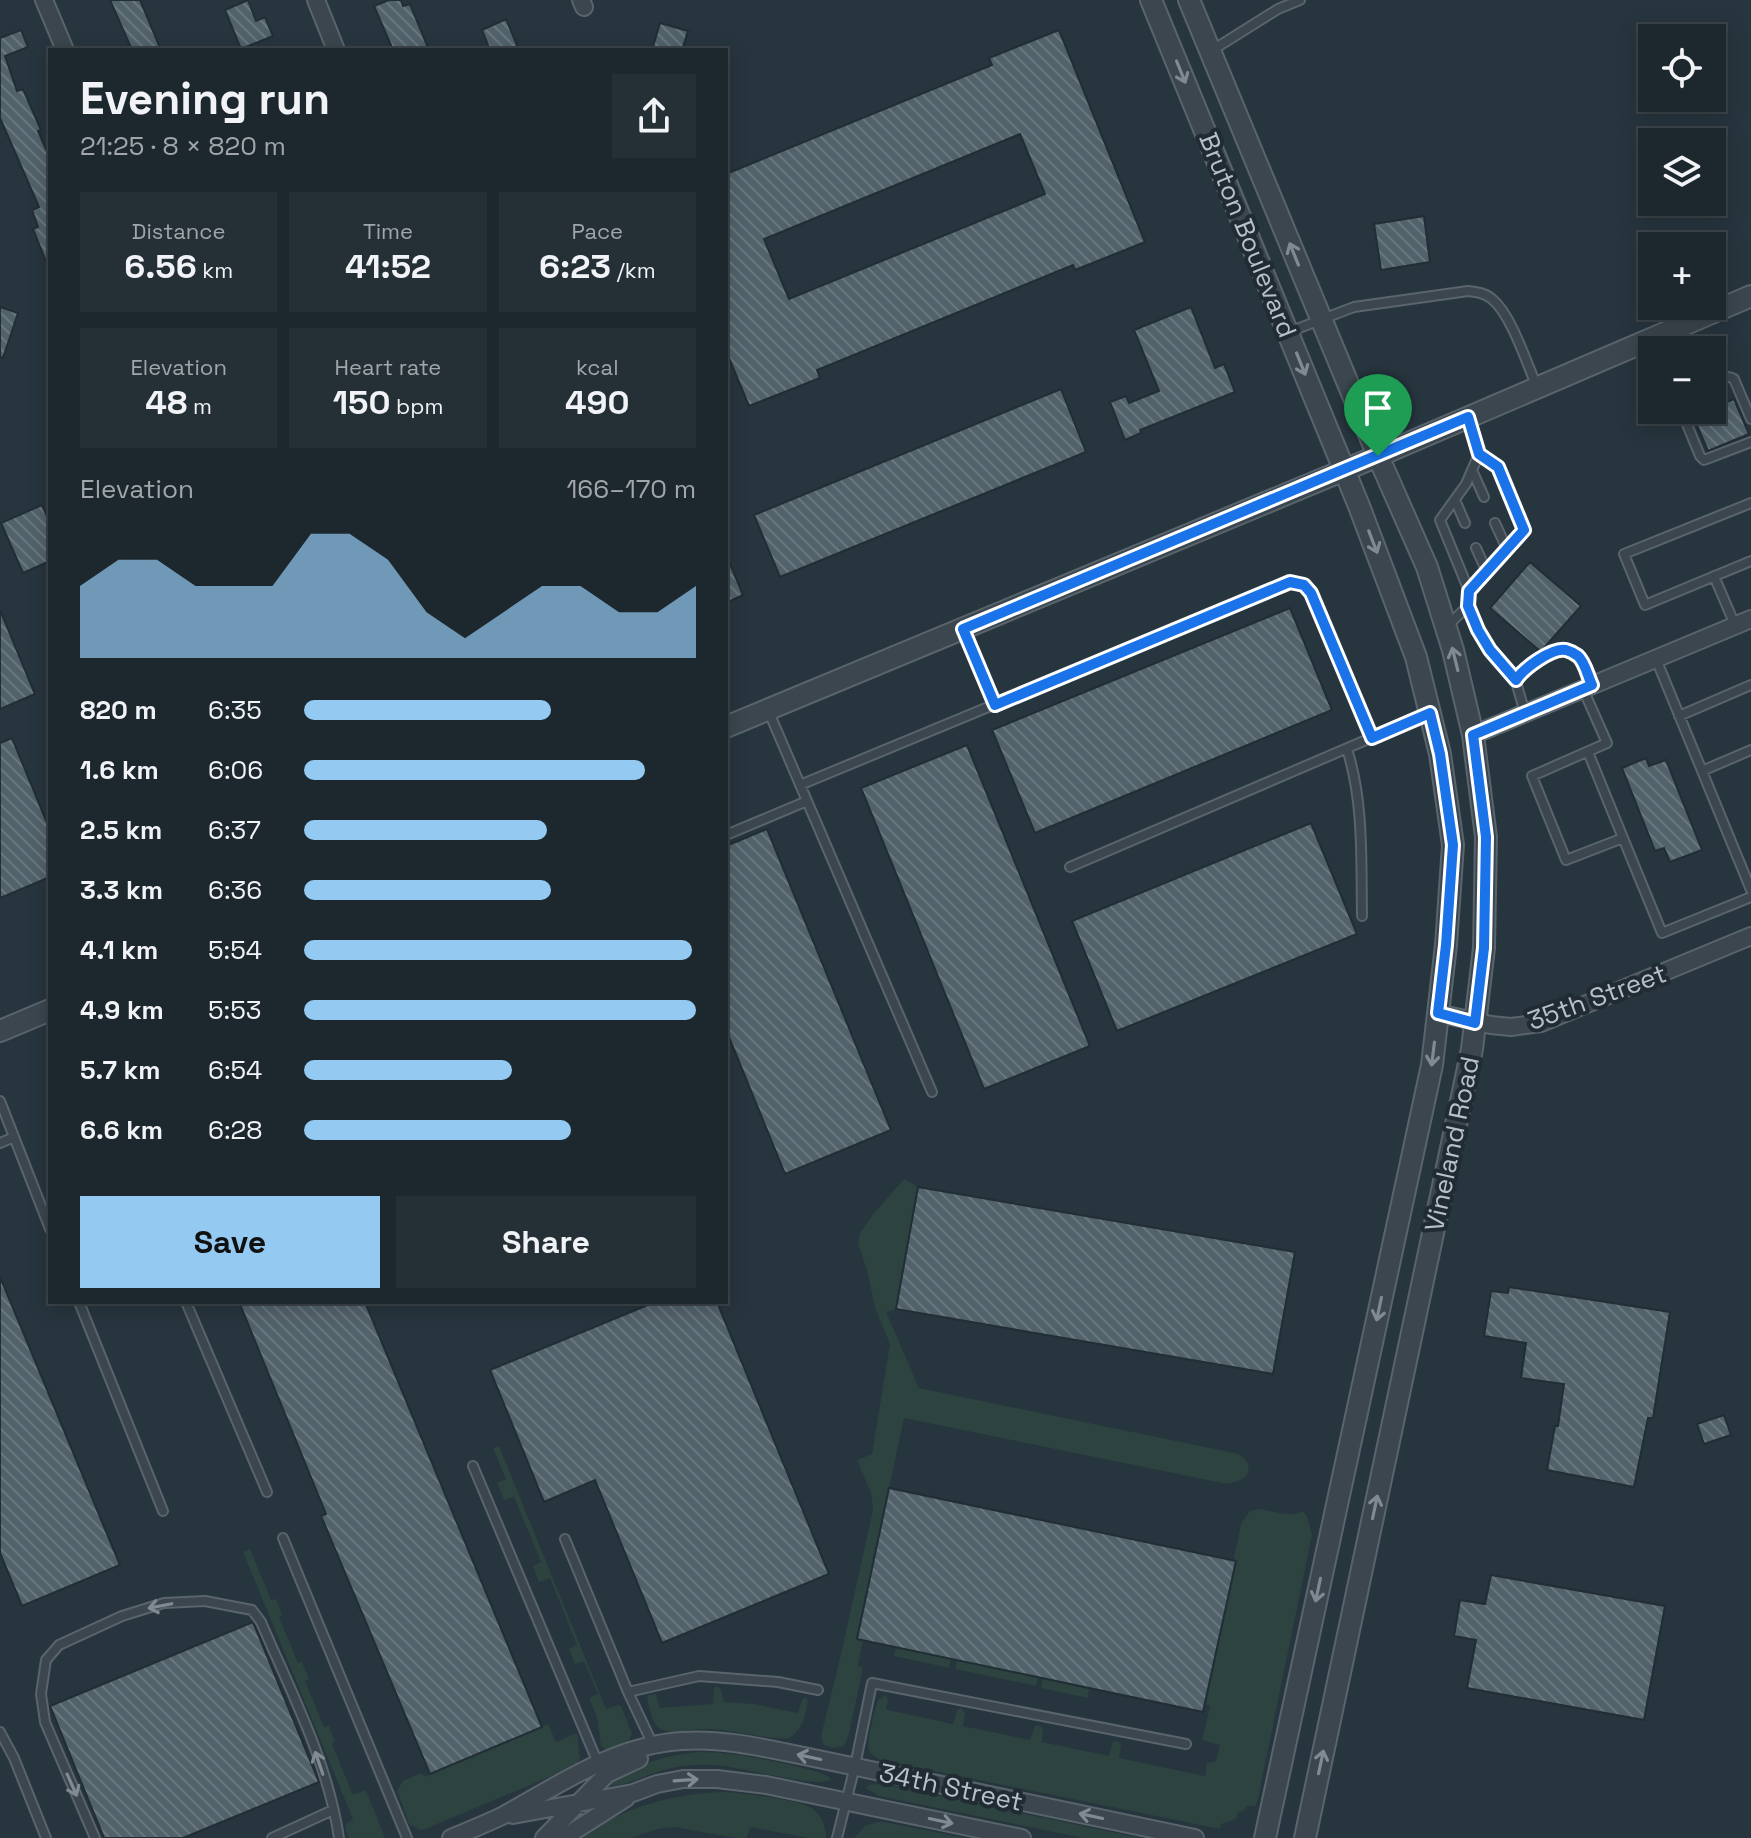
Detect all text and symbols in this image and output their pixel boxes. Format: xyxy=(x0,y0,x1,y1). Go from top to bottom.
map controls xyxy=(1638,24,1726,424)
button: locate xyxy=(1638,24,1726,112)
one-way arrow xyxy=(1175,59,1189,84)
text: Evening run xyxy=(80,71,330,127)
button: share xyxy=(612,74,696,158)
street label: Bruton Boulevard xyxy=(1191,128,1305,342)
button: layers xyxy=(1638,128,1726,216)
text: 21:25 · 8 × 820 m xyxy=(80,129,286,163)
text: Distance xyxy=(132,217,226,245)
text: Time xyxy=(363,217,413,245)
text: Pace xyxy=(572,217,623,245)
button: + xyxy=(1638,232,1726,320)
one-way arrow xyxy=(1286,242,1301,267)
text: 6.56 xyxy=(124,245,197,288)
text: 41:52 xyxy=(345,245,431,288)
text: 6:23 xyxy=(539,245,611,288)
text: km xyxy=(197,256,233,284)
text: /km xyxy=(611,256,656,284)
button: − xyxy=(1638,336,1726,424)
one-way arrow xyxy=(1295,351,1310,376)
text: Elevation xyxy=(130,353,227,381)
text: Heart rate xyxy=(335,353,441,381)
text: kcal xyxy=(576,353,619,381)
pin xyxy=(1344,374,1412,456)
text: 48 xyxy=(145,381,187,424)
text: 150 xyxy=(333,381,390,424)
text: 490 xyxy=(565,381,630,424)
icon: arrive xyxy=(1356,386,1400,430)
text: m xyxy=(187,392,212,420)
text: bpm xyxy=(390,392,443,420)
text: Elevation xyxy=(80,472,194,506)
text: 166–170 m xyxy=(566,472,696,506)
one-way arrow xyxy=(1367,529,1381,554)
one-way arrow xyxy=(1447,647,1462,673)
text: 820 m xyxy=(80,693,157,727)
text: 6:35 xyxy=(208,693,262,727)
text: 1.6 km xyxy=(80,753,159,787)
text: 6:06 xyxy=(208,753,263,787)
text: 2.5 km xyxy=(80,813,162,847)
text: 6:37 xyxy=(208,813,261,847)
text: 3.3 km xyxy=(80,873,163,907)
text: 6:36 xyxy=(208,873,262,907)
text: 4.1 km xyxy=(80,933,158,967)
text: 5:54 xyxy=(208,933,262,967)
street label: 35th Street xyxy=(1523,956,1671,1038)
text: 4.9 km xyxy=(80,993,164,1027)
text: 5:53 xyxy=(208,993,261,1027)
one-way arrow xyxy=(1425,1041,1440,1066)
text: 5.7 km xyxy=(80,1053,160,1087)
text: 6:54 xyxy=(208,1053,262,1087)
street label: Vineland Road xyxy=(1417,1053,1487,1235)
text: 6.6 km xyxy=(80,1113,163,1147)
text: 6:28 xyxy=(208,1113,262,1147)
button: Save xyxy=(80,1196,380,1288)
button: Share xyxy=(396,1196,696,1288)
one-way arrow xyxy=(1371,1295,1386,1321)
one-way arrow xyxy=(1368,1495,1383,1521)
one-way arrow xyxy=(1310,1577,1325,1602)
one-way arrow xyxy=(148,1599,174,1614)
one-way arrow xyxy=(797,1749,822,1764)
one-way arrow xyxy=(1314,1749,1329,1775)
one-way arrow xyxy=(311,1750,326,1775)
street label: 34th Street xyxy=(876,1755,1026,1819)
one-way arrow xyxy=(66,1772,81,1797)
one-way arrow xyxy=(672,1772,698,1787)
one-way arrow xyxy=(1079,1808,1104,1823)
one-way arrow xyxy=(928,1814,954,1829)

